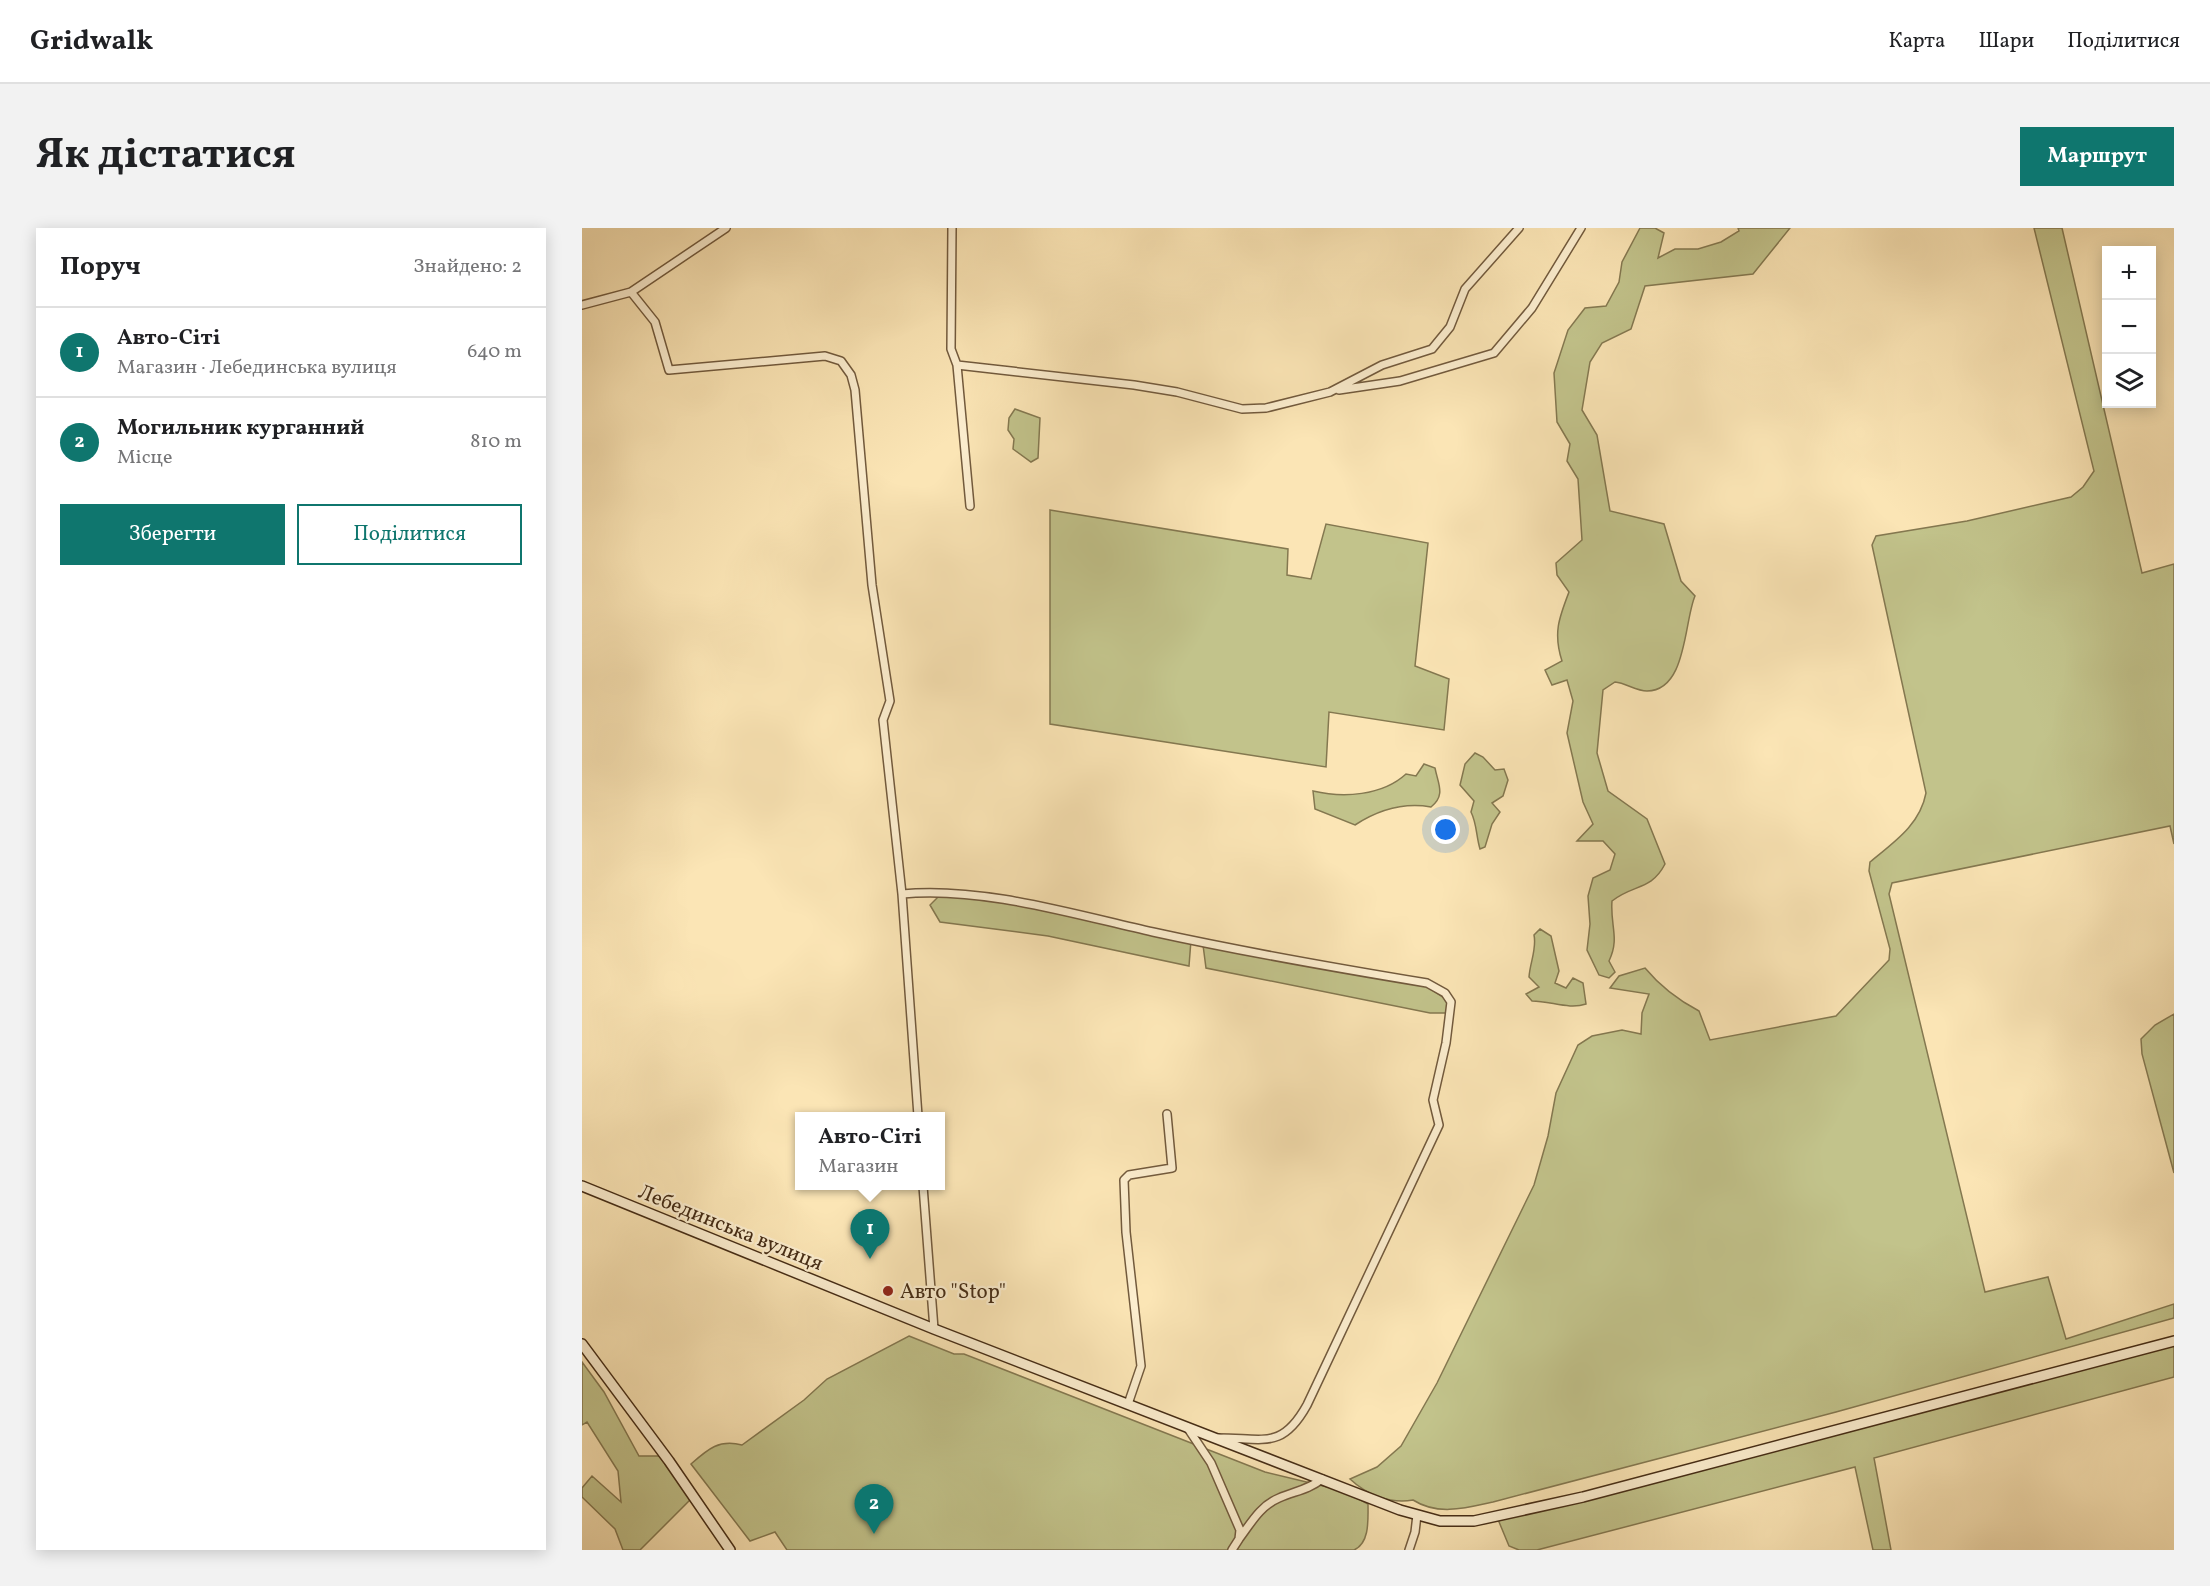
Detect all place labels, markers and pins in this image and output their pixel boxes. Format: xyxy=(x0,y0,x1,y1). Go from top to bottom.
pin: 1 xyxy=(850,1210,890,1259)
place label: Авто "Stop" xyxy=(900,1278,1006,1307)
marker: Авто "Stop" xyxy=(881,1284,895,1298)
pin: 2 xyxy=(854,1484,894,1534)

